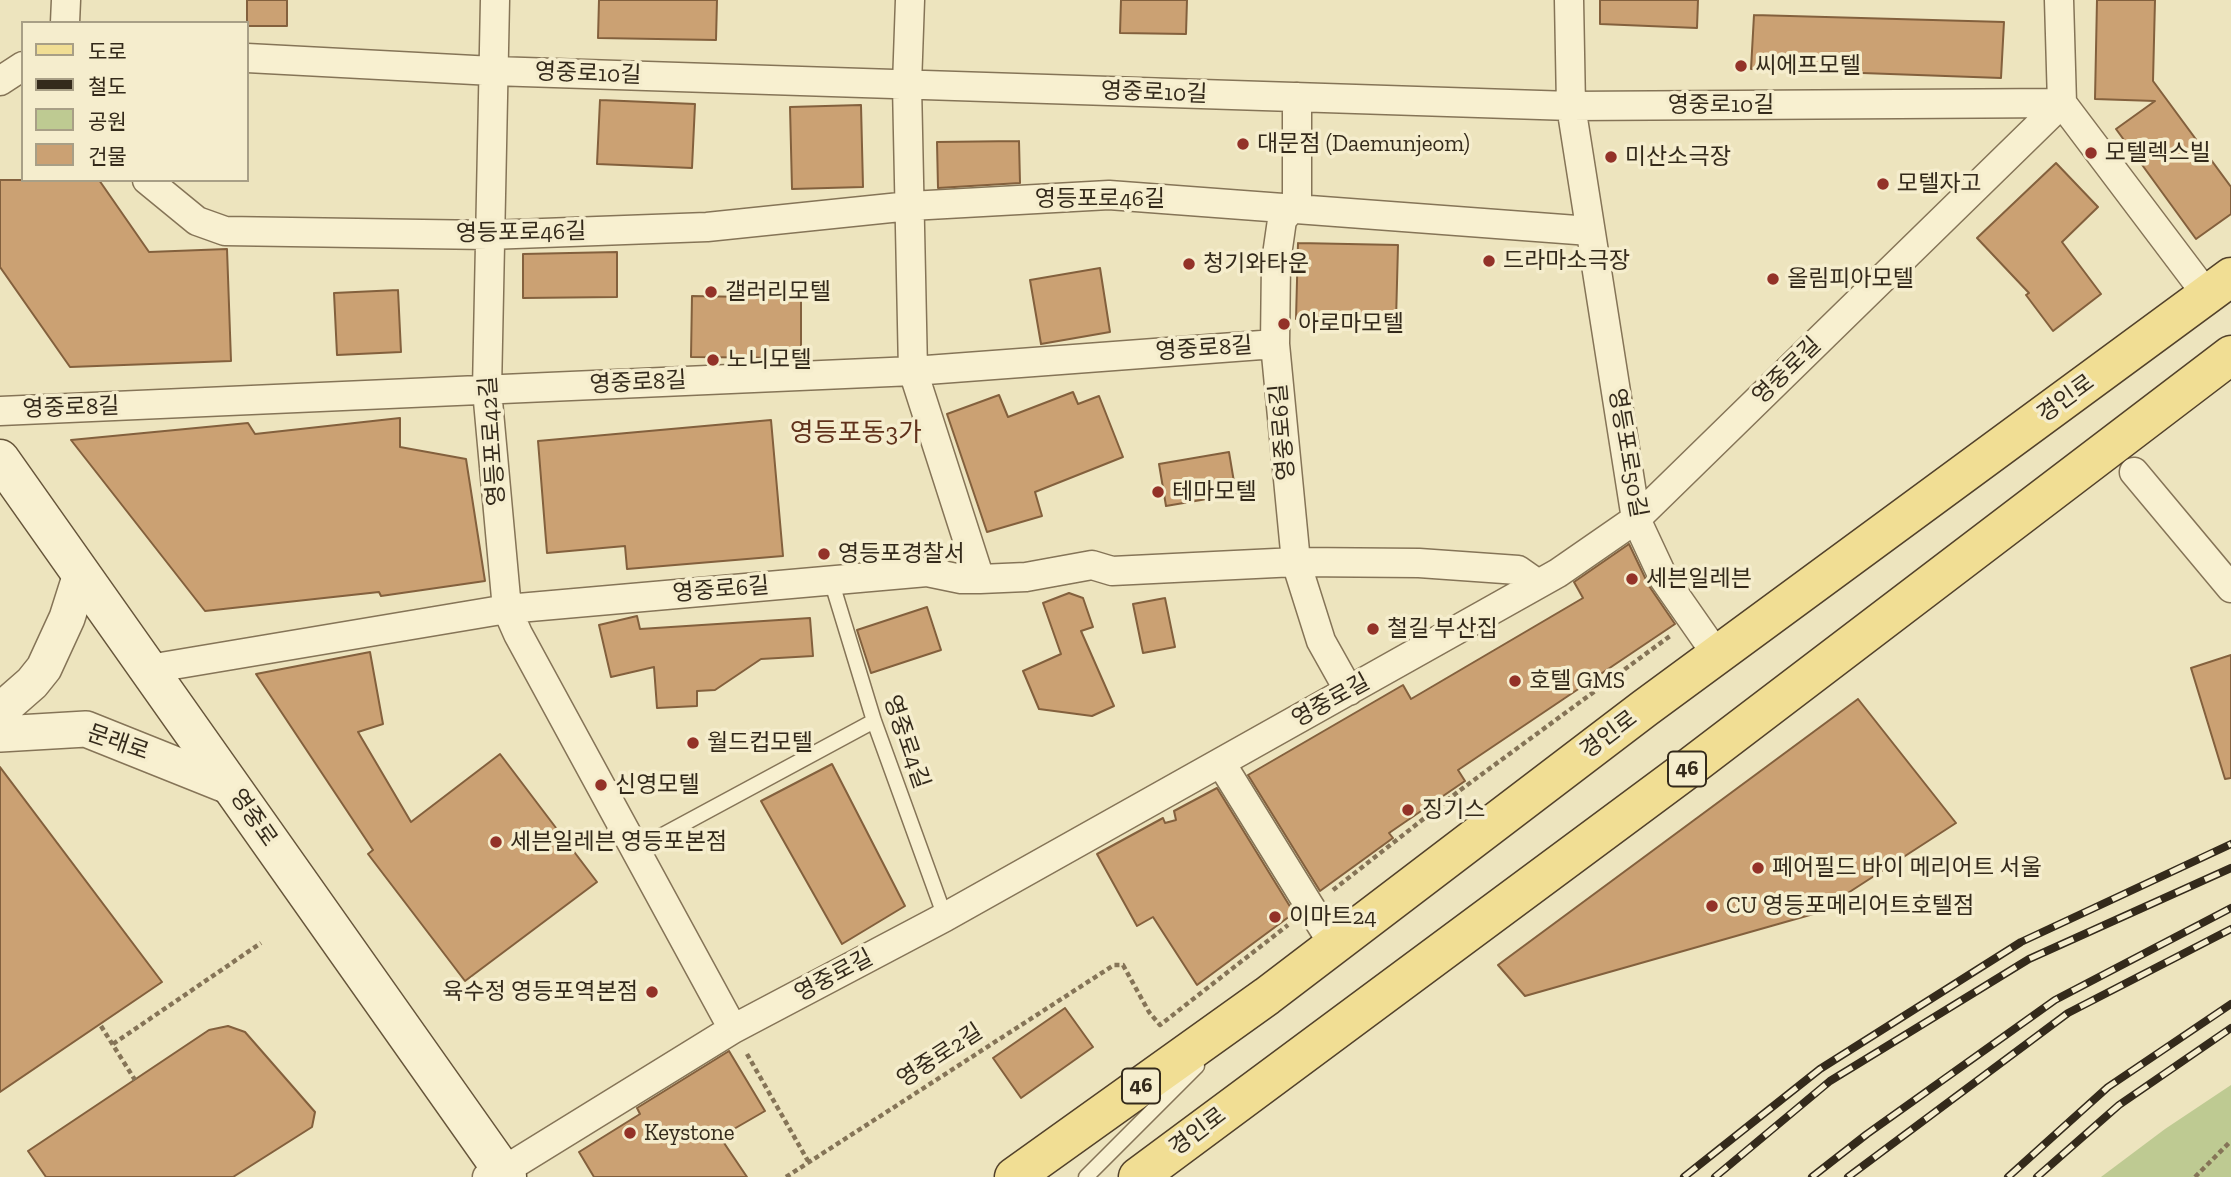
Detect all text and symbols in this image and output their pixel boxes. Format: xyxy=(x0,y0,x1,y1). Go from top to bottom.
legend xyxy=(21,21,248,182)
text: 도로 xyxy=(88,39,127,64)
place label: 씨에프모텔 xyxy=(1755,52,1861,80)
street label: 영중로10길 xyxy=(534,58,642,90)
marker: 씨에프모텔 xyxy=(1733,58,1749,74)
text: 철도 xyxy=(88,74,127,99)
street label: 영중로10길 xyxy=(1100,77,1208,109)
street label: 영중로10길 xyxy=(1668,91,1774,119)
text: 공원 xyxy=(88,109,127,134)
place label: 대문점 (Daemunjeom) xyxy=(1257,130,1470,158)
marker: 대문점 (Daemunjeom) xyxy=(1235,136,1251,152)
place label: 모텔렉스빌 xyxy=(2105,139,2211,167)
place label: 미산소극장 xyxy=(1625,143,1731,171)
text: 건물 xyxy=(88,144,127,169)
marker: 모텔렉스빌 xyxy=(2083,145,2099,161)
marker: 미산소극장 xyxy=(1603,149,1619,165)
place label: 모텔자고 xyxy=(1897,170,1982,198)
marker: 모텔자고 xyxy=(1875,176,1891,192)
street label: 영등포로46길 xyxy=(1035,185,1165,213)
street label: 영등포로46길 xyxy=(456,218,586,248)
place label: 드라마소극장 xyxy=(1503,247,1630,275)
place label: 청기와타운 xyxy=(1203,250,1309,278)
marker: 드라마소극장 xyxy=(1481,253,1497,269)
marker: 청기와타운 xyxy=(1181,256,1197,272)
place label: 올림피아모텔 xyxy=(1787,265,1914,293)
marker: 올림피아모텔 xyxy=(1765,271,1781,287)
place label: 갤러리모텔 xyxy=(725,278,831,306)
marker: 갤러리모텔 xyxy=(703,284,719,300)
place label: 아로마모텔 xyxy=(1298,310,1404,338)
marker: 아로마모텔 xyxy=(1276,316,1292,332)
street label: 영중로8길 xyxy=(1155,332,1253,366)
street label: 영중로길 xyxy=(1747,332,1827,410)
place label: 노니모텔 xyxy=(727,346,812,374)
marker: 노니모텔 xyxy=(705,352,721,368)
street label: 영중로8길 xyxy=(589,367,687,399)
street label: 경인로 xyxy=(2032,369,2100,429)
street label: 영등포로42길 xyxy=(475,375,511,507)
street label: 영중로6길 xyxy=(1265,383,1301,481)
street label: 영등포로50길 xyxy=(1602,386,1652,520)
street label: 영중로8길 xyxy=(22,393,120,423)
district label: 영등포동3가 xyxy=(790,418,922,450)
place label: 테마모텔 xyxy=(1172,478,1257,506)
marker: 테마모텔 xyxy=(1150,484,1166,500)
place label: 영등포경찰서 xyxy=(838,540,965,568)
marker: 영등포경찰서 xyxy=(816,546,832,562)
place label: 세븐일레븐 xyxy=(1646,565,1752,593)
marker: 세븐일레븐 xyxy=(1624,571,1640,587)
street label: 영중로6길 xyxy=(672,572,770,608)
place label: 철길 부산집 xyxy=(1387,615,1498,643)
marker: 철길 부산집 xyxy=(1365,621,1381,637)
place label: 호텔 GMS xyxy=(1529,667,1625,695)
street label: 영중로길 xyxy=(1287,668,1375,734)
marker: 호텔 GMS xyxy=(1507,673,1523,689)
street label: 영중로4길 xyxy=(877,692,935,792)
street label: 경인로 xyxy=(1575,705,1643,765)
street label: 문래로 xyxy=(83,720,153,766)
place label: 월드컵모텔 xyxy=(707,729,813,757)
marker: 월드컵모텔 xyxy=(685,735,701,751)
road number: 46 xyxy=(1668,752,1706,786)
place label: 신영모텔 xyxy=(615,771,700,799)
marker: 신영모텔 xyxy=(593,777,609,793)
street label: 영중로 xyxy=(223,784,283,852)
place label: 징기스 xyxy=(1422,796,1485,824)
marker: 징기스 xyxy=(1400,802,1416,818)
place label: 세븐일레븐 영등포본점 xyxy=(510,828,727,856)
marker: 세븐일레븐 영등포본점 xyxy=(488,834,504,850)
place label: 페어필드 바이 메리어트 서울 xyxy=(1772,854,2042,882)
marker: 페어필드 바이 메리어트 서울 xyxy=(1750,860,1766,876)
place label: CU 영등포메리어트호텔점 xyxy=(1726,892,1974,920)
marker: CU 영등포메리어트호텔점 xyxy=(1704,898,1720,914)
place label: 이마트24 xyxy=(1289,903,1377,931)
marker: 이마트24 xyxy=(1267,909,1283,925)
street label: 영중로길 xyxy=(790,944,878,1008)
place label: 육수정 영등포역본점 xyxy=(442,978,638,1006)
marker: 육수정 영등포역본점 xyxy=(644,984,660,1000)
street label: 영중로2길 xyxy=(892,1018,988,1094)
road number: 46 xyxy=(1122,1068,1160,1104)
street label: 경인로 xyxy=(1164,1102,1232,1162)
place label: Keystone xyxy=(644,1119,735,1147)
marker: Keystone xyxy=(622,1125,638,1141)

